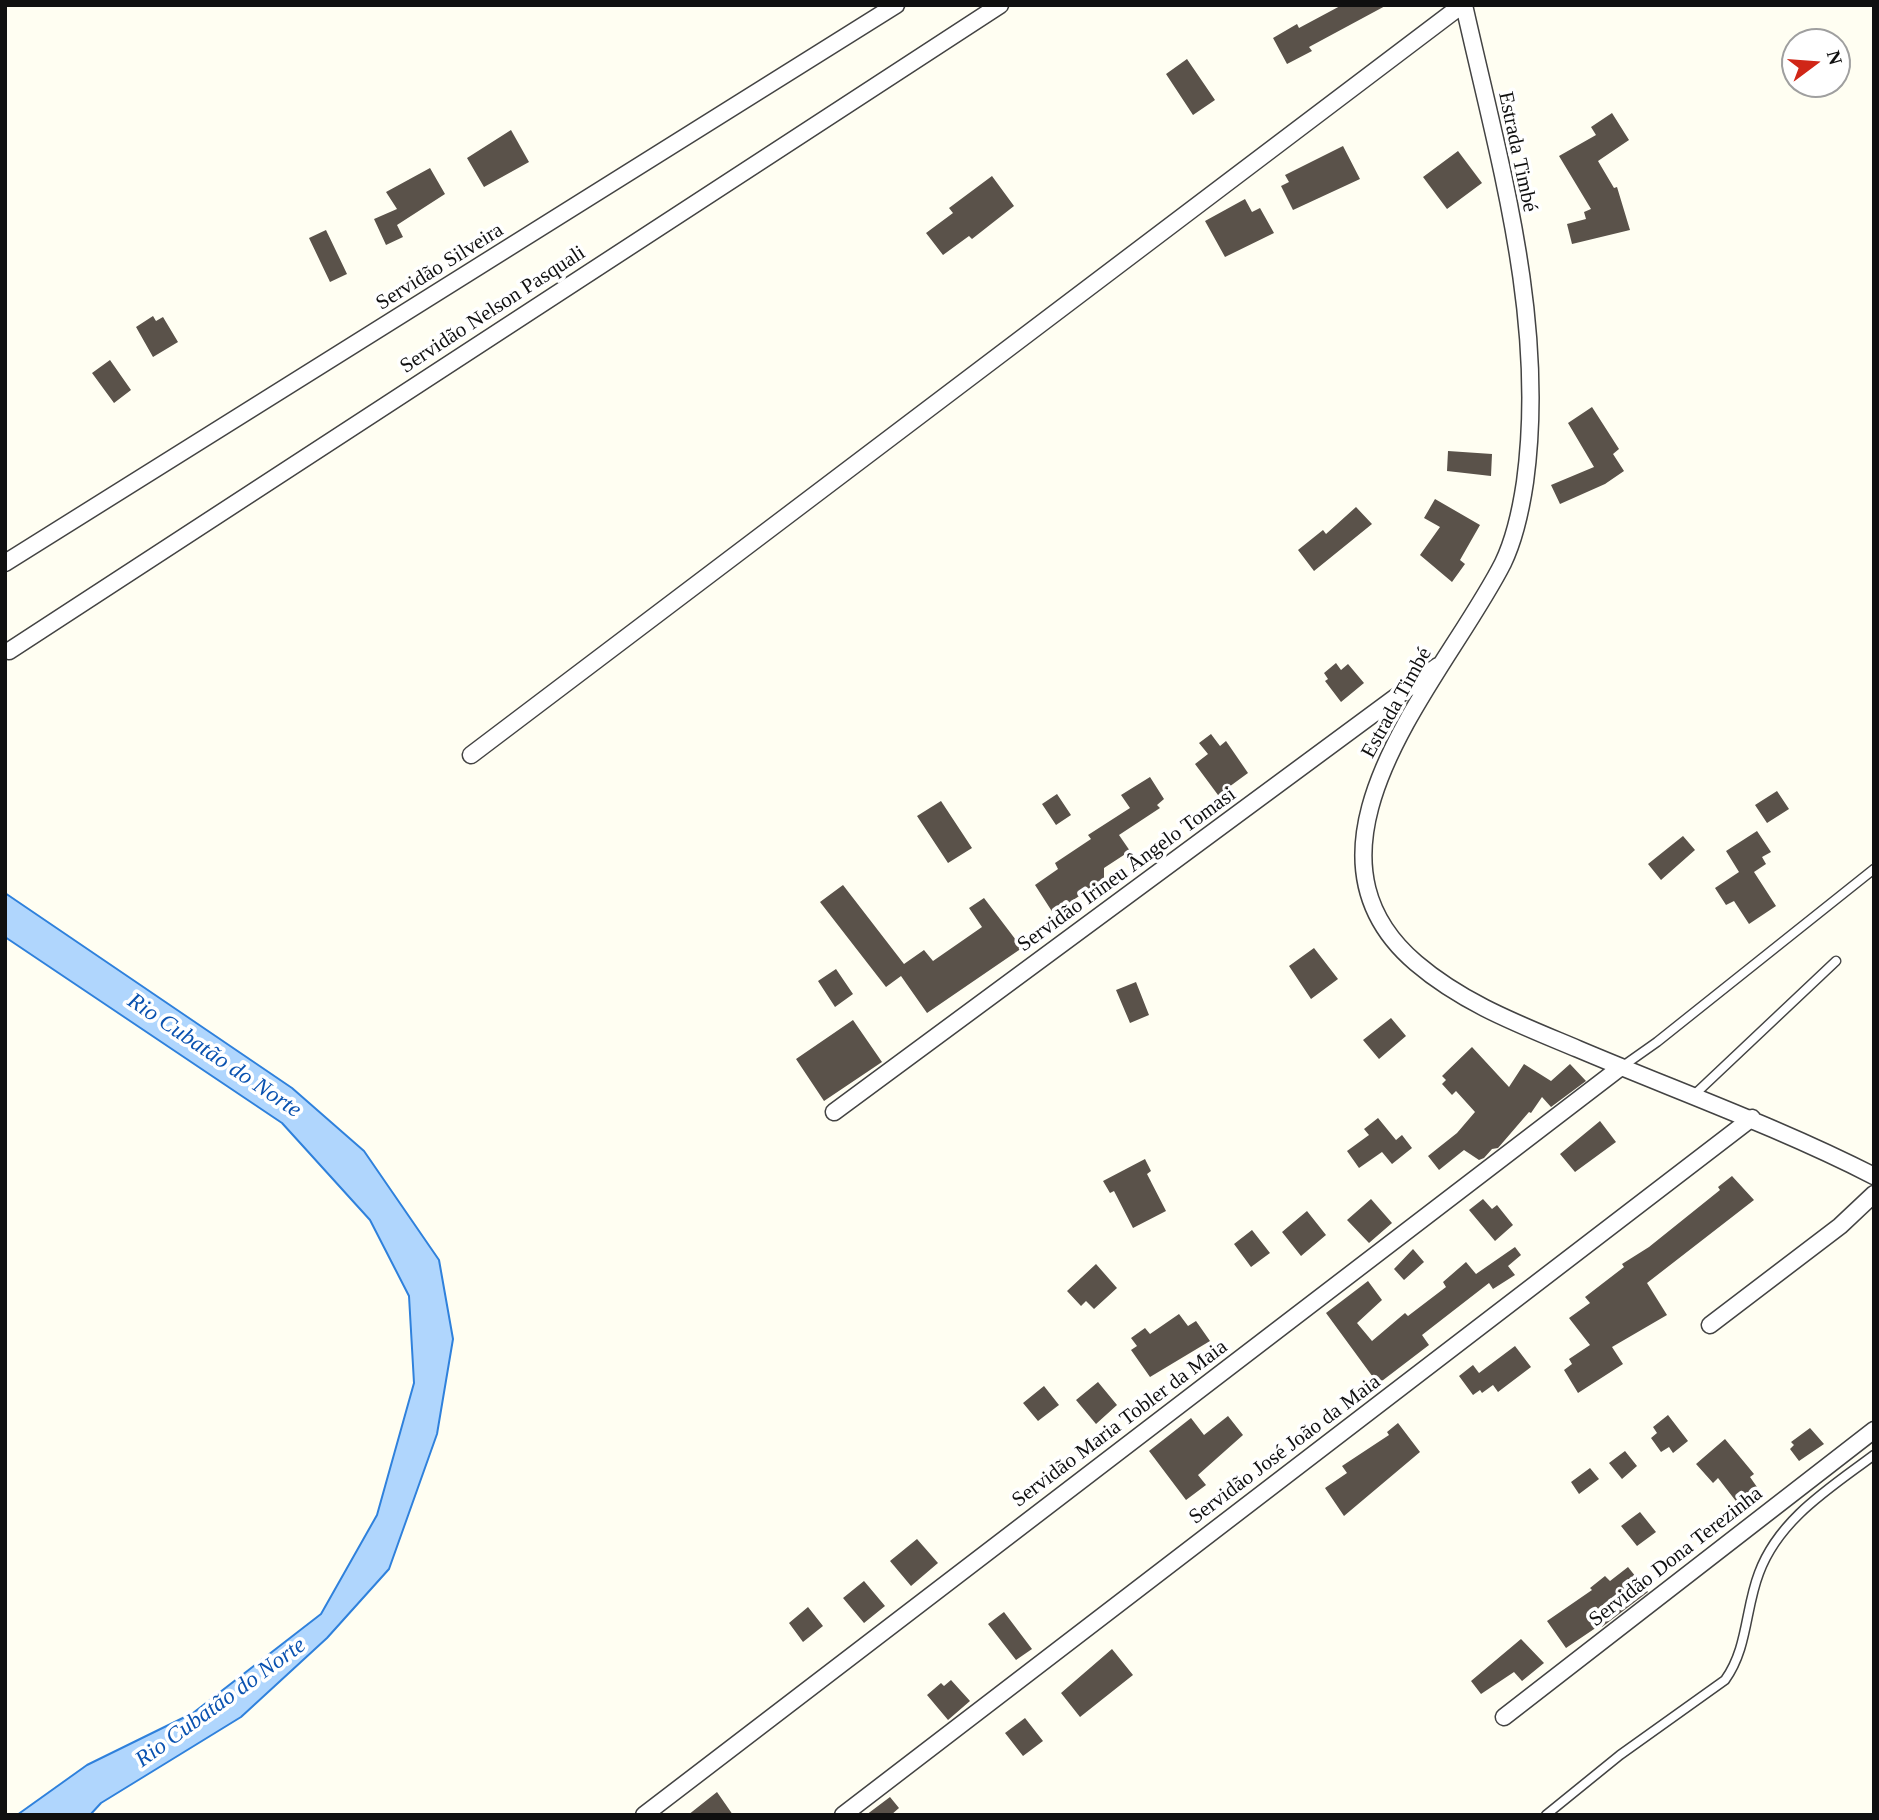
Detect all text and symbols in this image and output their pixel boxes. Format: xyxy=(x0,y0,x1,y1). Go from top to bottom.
north arrow xyxy=(1781,28,1851,98)
text: N xyxy=(1823,48,1847,67)
street label: Estrada Timbé xyxy=(1492,90,1542,214)
street label: Servidão Silveira xyxy=(372,218,508,316)
street label: Servidão Nelson Pasquali xyxy=(396,241,590,379)
street label: Estrada Timbé xyxy=(1356,643,1438,763)
street label: Servidão Irineu Ângelo Tomasi xyxy=(1013,782,1241,958)
water label: Rio Cubatão do Norte xyxy=(122,988,306,1124)
street label: Servidão Maria Tobler da Maia xyxy=(1007,1335,1233,1513)
street label: Servidão José João da Maia xyxy=(1184,1370,1386,1530)
street label: Servidão Dona Terezinha xyxy=(1584,1481,1768,1633)
water label: Rio Cubatão do Norte xyxy=(130,1632,312,1774)

